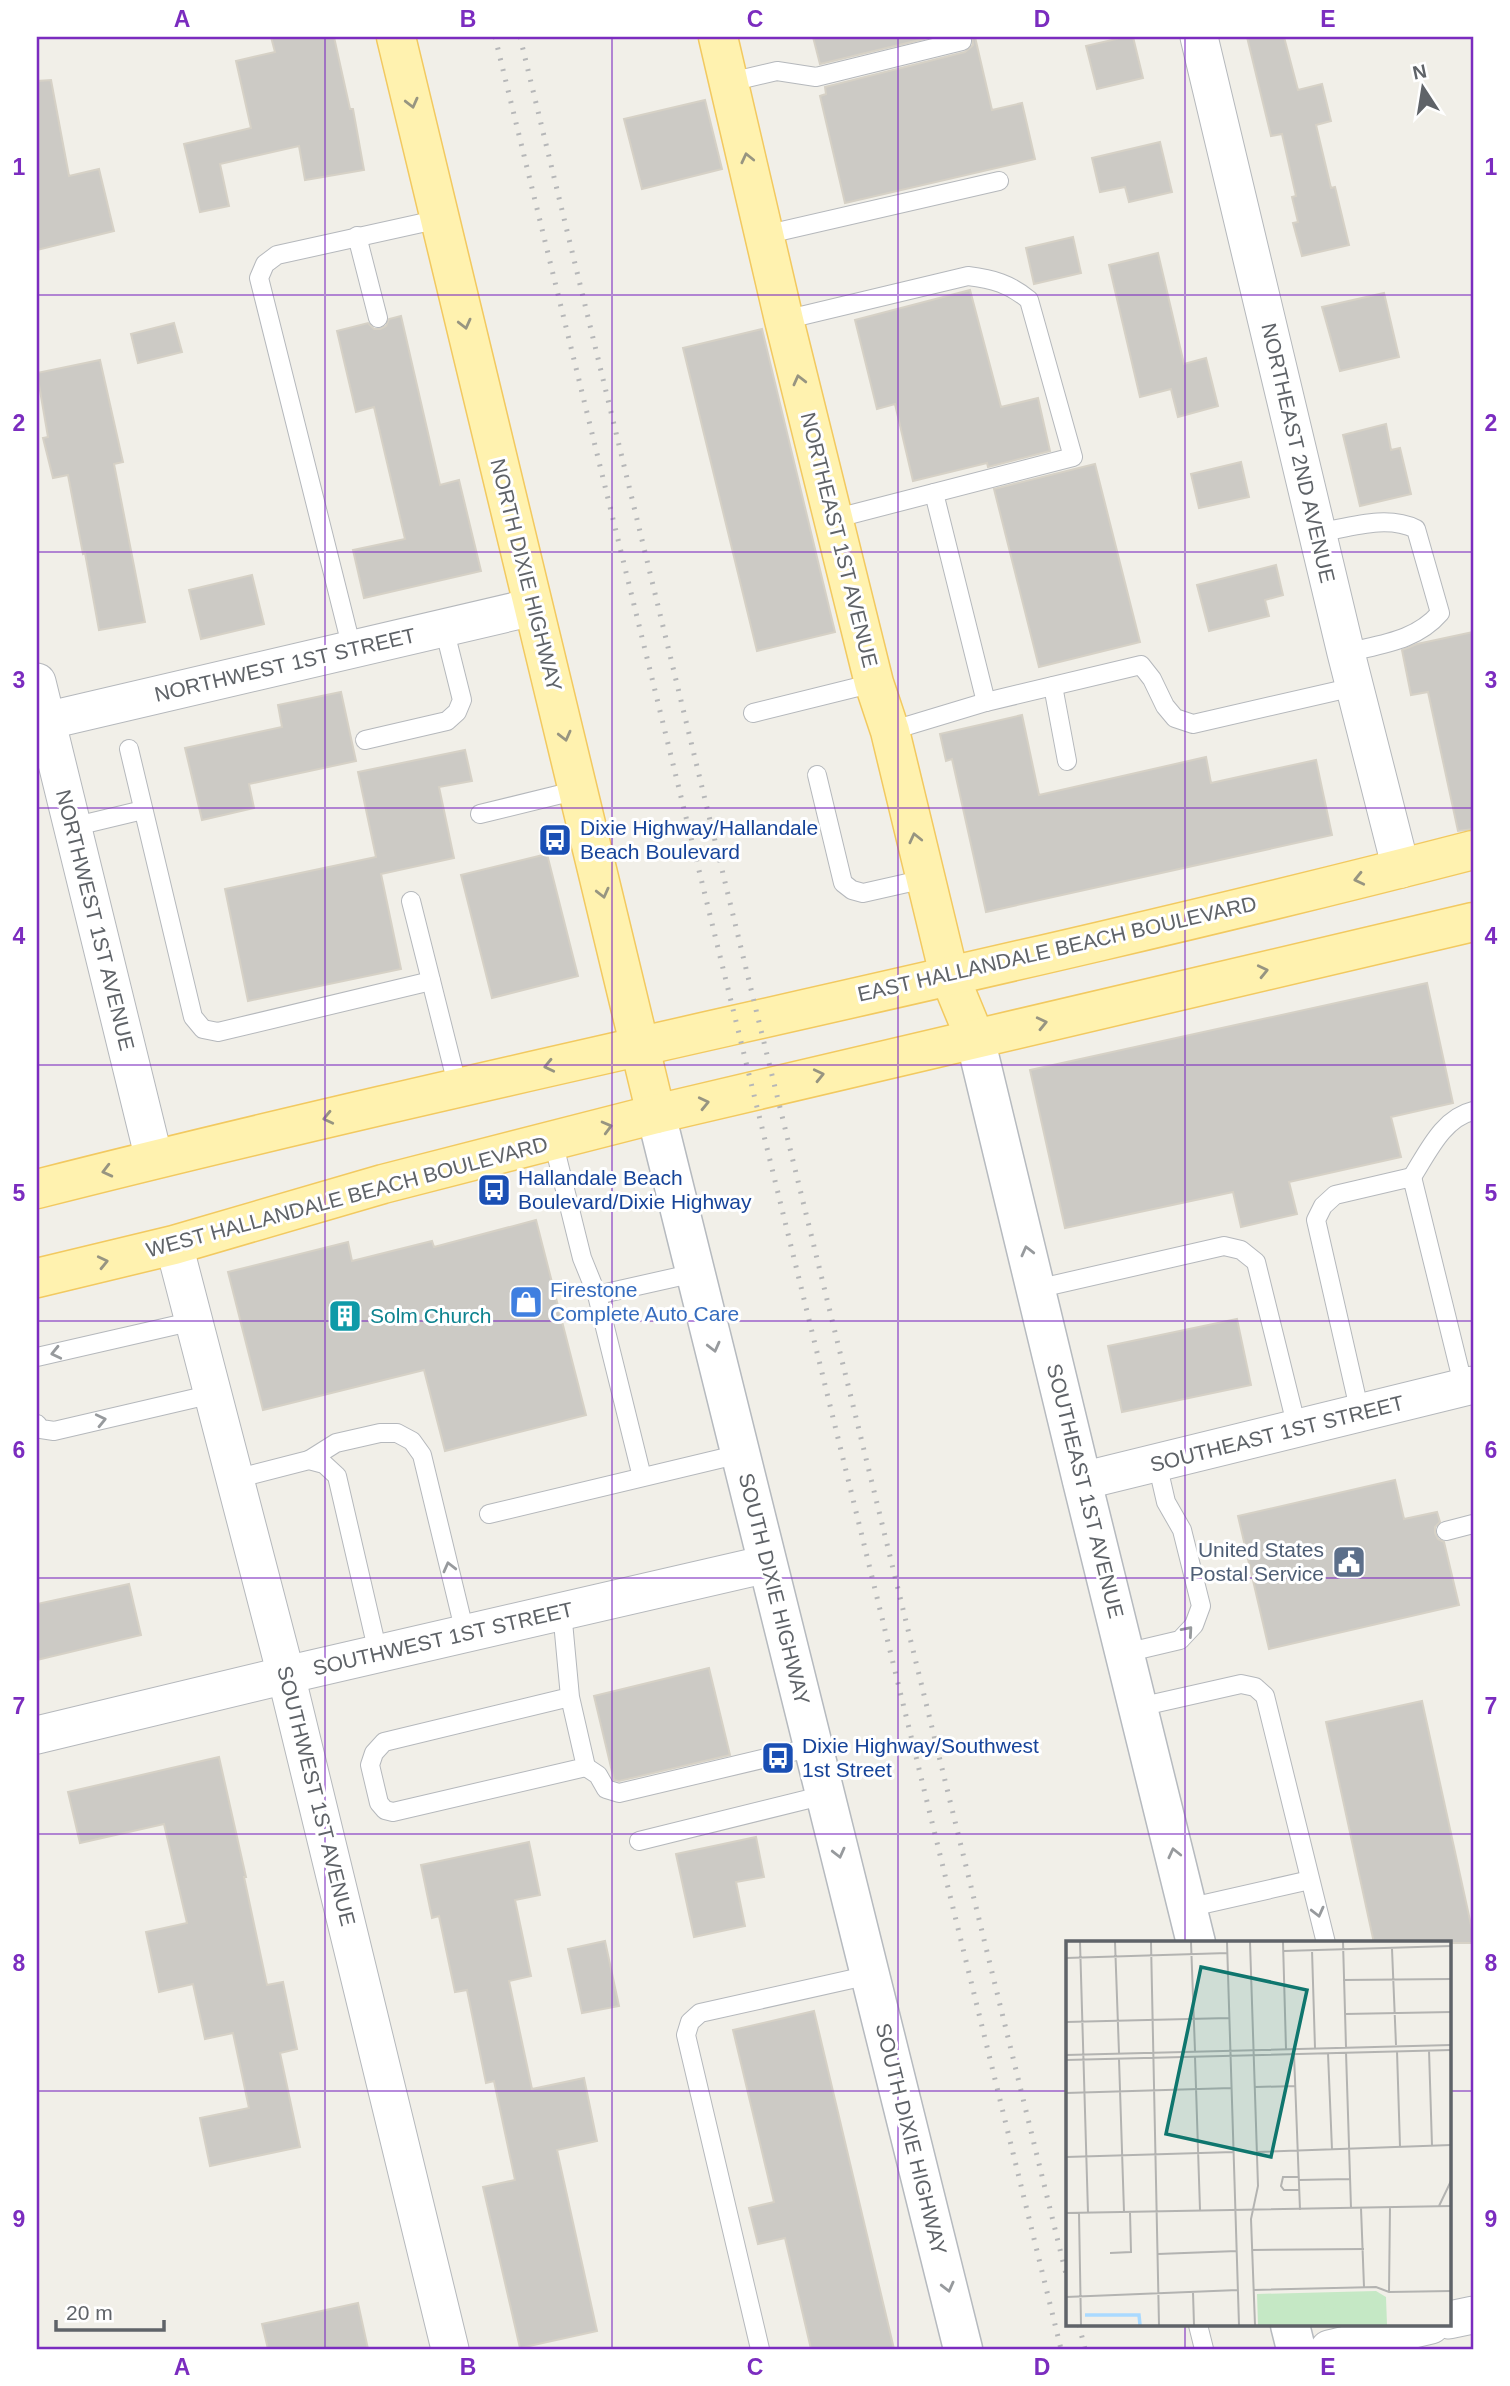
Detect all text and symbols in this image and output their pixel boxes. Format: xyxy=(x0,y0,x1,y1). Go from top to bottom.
text: A xyxy=(174,6,190,32)
text: B xyxy=(460,6,476,32)
text: C xyxy=(747,6,763,32)
text: D xyxy=(1034,6,1050,32)
text: E xyxy=(1320,6,1336,32)
north arrow xyxy=(1388,52,1458,122)
text: N xyxy=(1411,60,1428,84)
one-way arrow xyxy=(404,97,418,109)
one-way arrow xyxy=(740,152,755,164)
text: 1 xyxy=(13,154,26,180)
text: 1 xyxy=(1485,154,1498,180)
one-way arrow xyxy=(457,318,471,330)
street label: NORTHEAST 2ND AVENUE xyxy=(1257,321,1340,585)
one-way arrow xyxy=(793,374,807,386)
text: 2 xyxy=(13,410,25,436)
street label: NORTHEAST 1ST AVENUE xyxy=(797,410,882,670)
text: 2 xyxy=(1485,410,1497,436)
street label: NORTH DIXIE HIGHWAY xyxy=(486,456,567,694)
street label: NORTHWEST 1ST STREET xyxy=(152,623,418,706)
text: 3 xyxy=(13,667,25,693)
text: 3 xyxy=(1485,667,1497,693)
one-way arrow xyxy=(556,730,571,742)
street label: NORTHWEST 1ST AVENUE xyxy=(52,787,139,1053)
place label: Dixie Highway/Hallandale Beach Boulevard xyxy=(580,816,818,863)
bus stop icon: Dixie Highway/Hallandale Beach Boulevard xyxy=(536,821,574,859)
one-way arrow xyxy=(909,832,923,844)
one-way arrow xyxy=(1354,871,1366,885)
one-way arrow xyxy=(595,887,609,899)
street label: EAST HALLANDALE BEACH BOULEVARD xyxy=(855,891,1259,1006)
text: 4 xyxy=(13,923,26,949)
text: 4 xyxy=(1485,923,1498,949)
one-way arrow xyxy=(1257,965,1269,979)
one-way arrow xyxy=(1036,1016,1048,1031)
one-way arrow xyxy=(543,1058,555,1072)
one-way arrow xyxy=(813,1069,825,1084)
one-way arrow xyxy=(698,1096,710,1111)
one-way arrow xyxy=(322,1110,334,1124)
one-way arrow xyxy=(601,1121,613,1135)
street label: WEST HALLANDALE BEACH BOULEVARD xyxy=(144,1132,550,1261)
one-way arrow xyxy=(101,1163,113,1177)
place label: Hallandale Beach Boulevard/Dixie Highway xyxy=(518,1166,752,1213)
bus stop icon: Hallandale Beach Boulevard/Dixie Highway xyxy=(475,1171,513,1209)
text: 5 xyxy=(13,1180,26,1206)
text: 5 xyxy=(1485,1180,1498,1206)
one-way arrow xyxy=(1021,1245,1035,1257)
one-way arrow xyxy=(97,1256,109,1270)
place label: Firestone Complete Auto Care xyxy=(550,1278,739,1325)
shop icon: Firestone Complete Auto Care xyxy=(507,1283,545,1321)
building icon: Solm Church xyxy=(326,1297,364,1335)
place label: Solm Church xyxy=(370,1304,491,1327)
one-way arrow xyxy=(705,1340,720,1352)
one-way arrow xyxy=(50,1344,62,1359)
street label: SOUTHEAST 1ST AVENUE xyxy=(1043,1361,1128,1620)
street label: SOUTHEAST 1ST STREET xyxy=(1148,1391,1406,1476)
one-way arrow xyxy=(95,1414,107,1428)
text: 6 xyxy=(13,1437,25,1463)
text: 6 xyxy=(1485,1437,1497,1463)
street label: SOUTH DIXIE HIGHWAY xyxy=(735,1471,814,1707)
place label: United States Postal Service xyxy=(1190,1538,1324,1585)
public building icon: United States Postal Service xyxy=(1330,1543,1368,1581)
one-way arrow xyxy=(443,1561,457,1573)
street label: SOUTHWEST 1ST STREET xyxy=(310,1597,575,1680)
one-way arrow xyxy=(1179,1626,1192,1639)
street label: SOUTHWEST 1ST AVENUE xyxy=(273,1663,360,1928)
text: 7 xyxy=(13,1693,25,1719)
text: 7 xyxy=(1485,1693,1497,1719)
place label: Dixie Highway/Southwest 1st Street xyxy=(802,1734,1039,1781)
bus stop icon: Dixie Highway/Southwest 1st Street xyxy=(759,1739,797,1777)
one-way arrow xyxy=(831,1847,845,1859)
one-way arrow xyxy=(1168,1847,1182,1859)
one-way arrow xyxy=(1310,1905,1324,1917)
inset map xyxy=(1066,1941,1450,2326)
text: 8 xyxy=(13,1950,26,1976)
text: 8 xyxy=(1485,1950,1498,1976)
street label: SOUTH DIXIE HIGHWAY xyxy=(872,2021,951,2257)
text: 9 xyxy=(13,2206,25,2232)
text: 9 xyxy=(1485,2206,1497,2232)
one-way arrow xyxy=(940,2281,954,2293)
scale bar xyxy=(56,2288,164,2332)
text: 20 m xyxy=(66,2301,113,2324)
text: A xyxy=(174,2354,190,2380)
text: B xyxy=(460,2354,476,2380)
text: C xyxy=(747,2354,763,2380)
text: D xyxy=(1034,2354,1050,2380)
text: E xyxy=(1320,2354,1336,2380)

